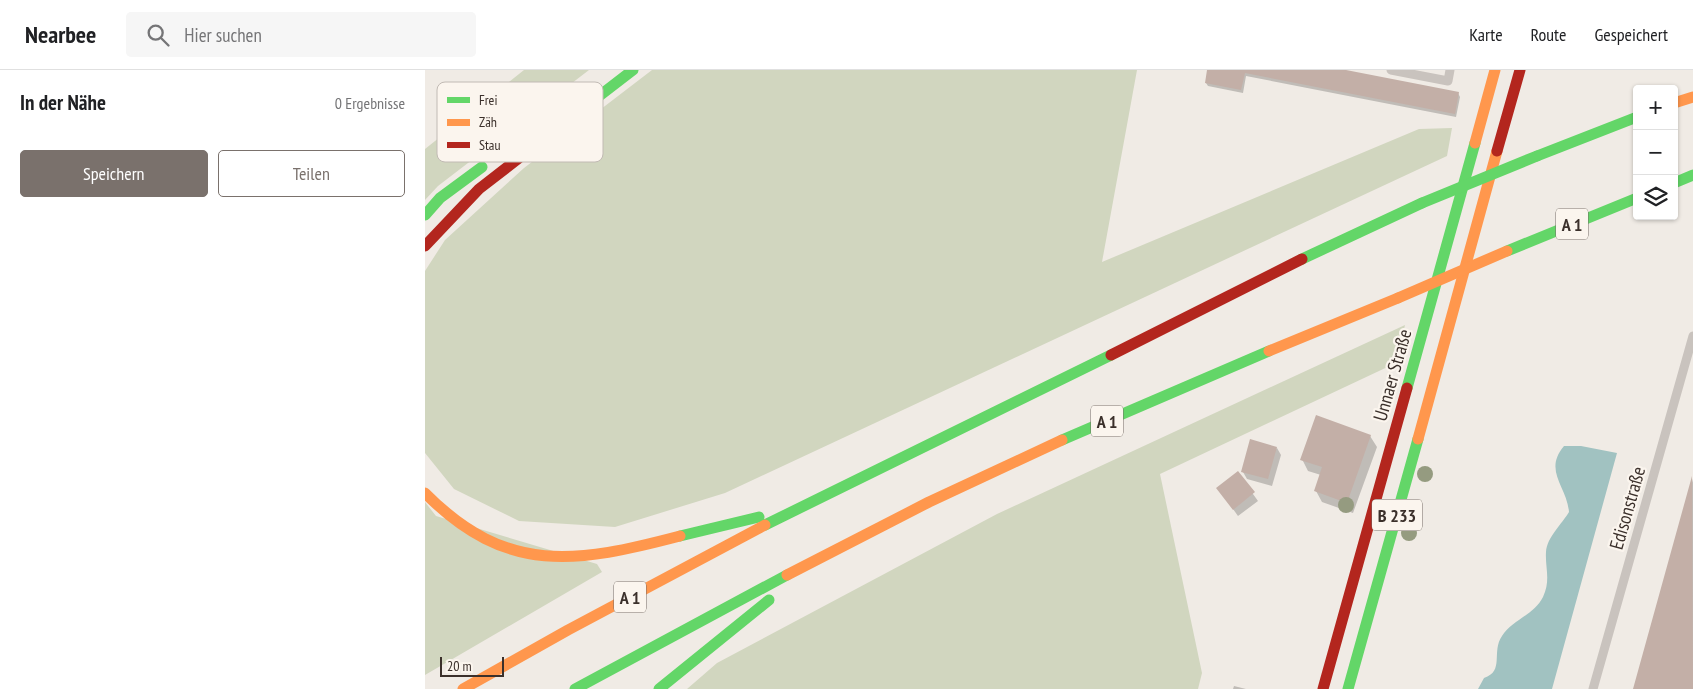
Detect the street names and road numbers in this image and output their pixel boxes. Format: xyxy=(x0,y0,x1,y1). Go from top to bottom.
road number: A 1 xyxy=(1556,208,1588,240)
street label: Unnaer Straße xyxy=(1367,326,1417,424)
road number: A 1 xyxy=(1091,406,1123,436)
street label: Edisonstraße xyxy=(1604,464,1650,552)
road number: B 233 xyxy=(1372,500,1422,530)
road number: A 1 xyxy=(614,582,646,612)

